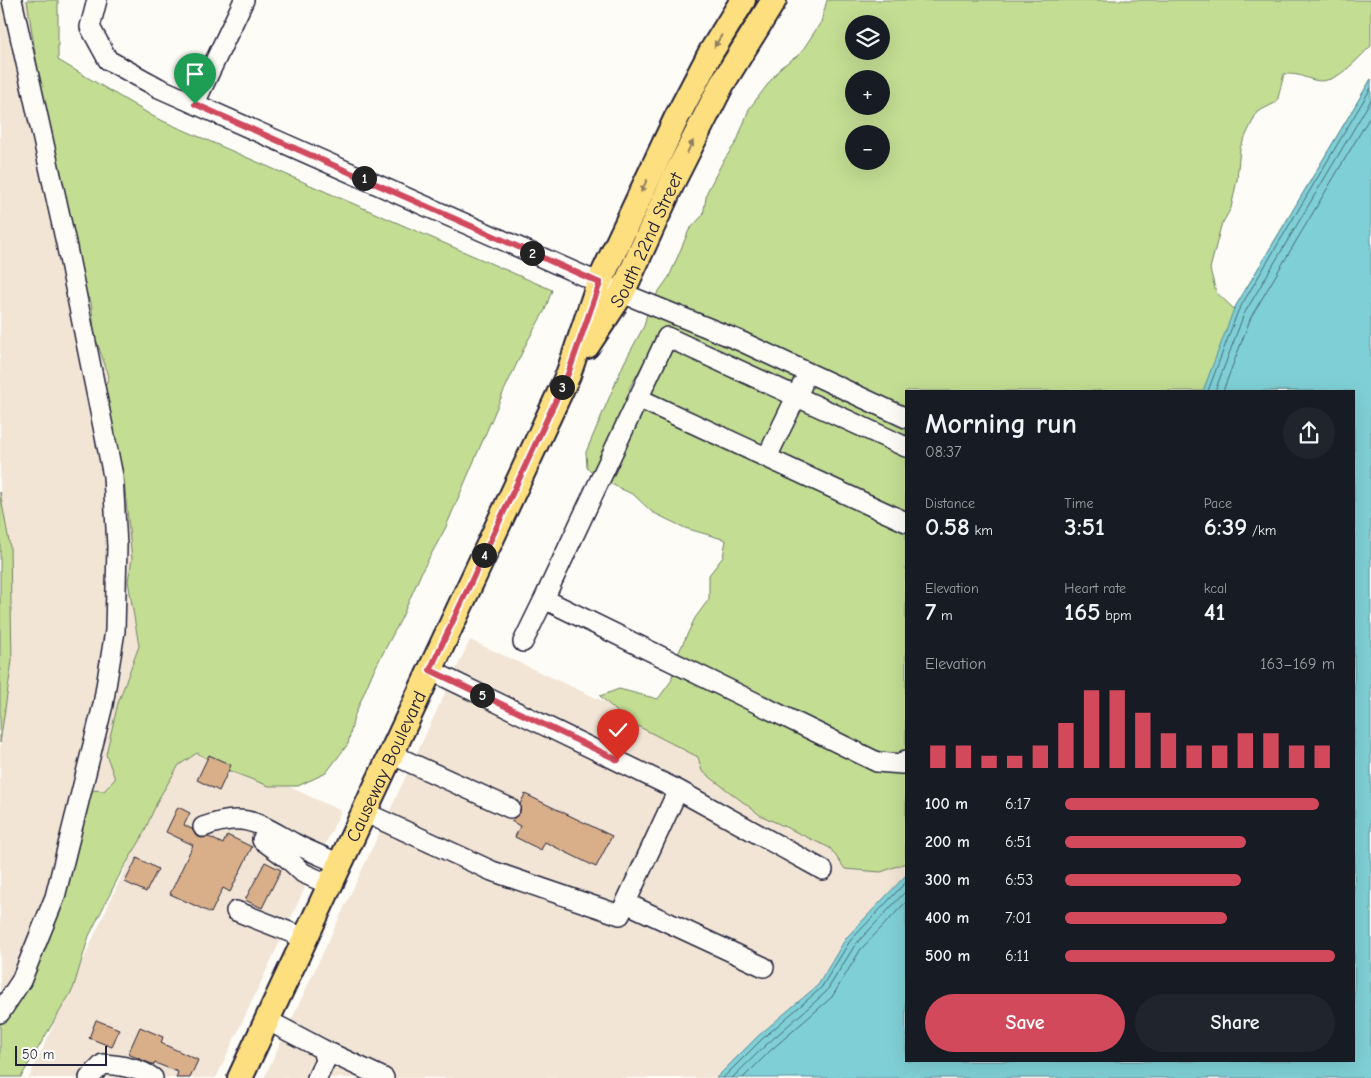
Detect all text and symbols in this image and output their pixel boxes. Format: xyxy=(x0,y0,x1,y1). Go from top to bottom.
map controls xyxy=(845,15,890,170)
button: layers xyxy=(845,15,890,60)
one-way arrow xyxy=(713,35,722,48)
pin xyxy=(174,53,216,104)
icon: arrive xyxy=(181,60,209,88)
button: + xyxy=(845,70,890,115)
button: − xyxy=(845,125,890,170)
one-way arrow xyxy=(686,140,694,154)
pin: 1 xyxy=(352,166,376,190)
street label: South 22nd Street xyxy=(605,168,688,312)
text: 1 xyxy=(362,170,367,187)
one-way arrow xyxy=(640,179,648,193)
pin: 2 xyxy=(520,240,544,266)
text: 2 xyxy=(529,245,536,262)
pin: 3 xyxy=(550,374,574,400)
text: 3 xyxy=(559,379,566,396)
button: share xyxy=(1283,407,1335,459)
text: Morning run xyxy=(925,408,1077,440)
text: 08:37 xyxy=(925,443,962,461)
text: Distance xyxy=(925,495,975,512)
text: Time xyxy=(1064,495,1093,512)
text: Pace xyxy=(1204,495,1232,512)
text: 0.58 xyxy=(925,512,970,541)
text: 3:51 xyxy=(1064,512,1105,541)
text: 6:39 xyxy=(1204,512,1247,541)
text: km xyxy=(970,522,993,539)
text: /km xyxy=(1247,522,1276,539)
pin: 4 xyxy=(472,542,496,568)
text: 4 xyxy=(481,547,488,564)
text: Elevation xyxy=(925,580,979,597)
text: Heart rate xyxy=(1064,580,1126,597)
text: kcal xyxy=(1204,580,1227,597)
text: 7 xyxy=(925,597,936,626)
text: 165 xyxy=(1064,597,1101,626)
text: 41 xyxy=(1204,597,1225,626)
text: m xyxy=(936,607,953,624)
text: bpm xyxy=(1101,607,1132,624)
text: Elevation xyxy=(925,655,986,673)
text: 163–169 m xyxy=(1260,655,1335,673)
pin: 5 xyxy=(470,682,494,708)
text: 5 xyxy=(479,687,486,704)
street label: Causeway Boulevard xyxy=(342,688,431,846)
pin xyxy=(597,709,639,760)
icon: check xyxy=(604,716,632,744)
text: 100 m xyxy=(925,795,968,813)
text: 6:17 xyxy=(1005,795,1030,813)
text: 200 m xyxy=(925,833,970,851)
text: 6:51 xyxy=(1005,833,1032,851)
text: 300 m xyxy=(925,871,970,889)
text: 6:53 xyxy=(1005,871,1033,889)
text: 400 m xyxy=(925,909,969,927)
text: 7:01 xyxy=(1005,909,1032,927)
text: 500 m xyxy=(925,947,970,965)
text: 6:11 xyxy=(1005,947,1029,965)
button: Save xyxy=(925,994,1125,1052)
button: Share xyxy=(1135,994,1335,1052)
scale bar xyxy=(15,1043,108,1066)
text: 50 m xyxy=(22,1046,54,1063)

